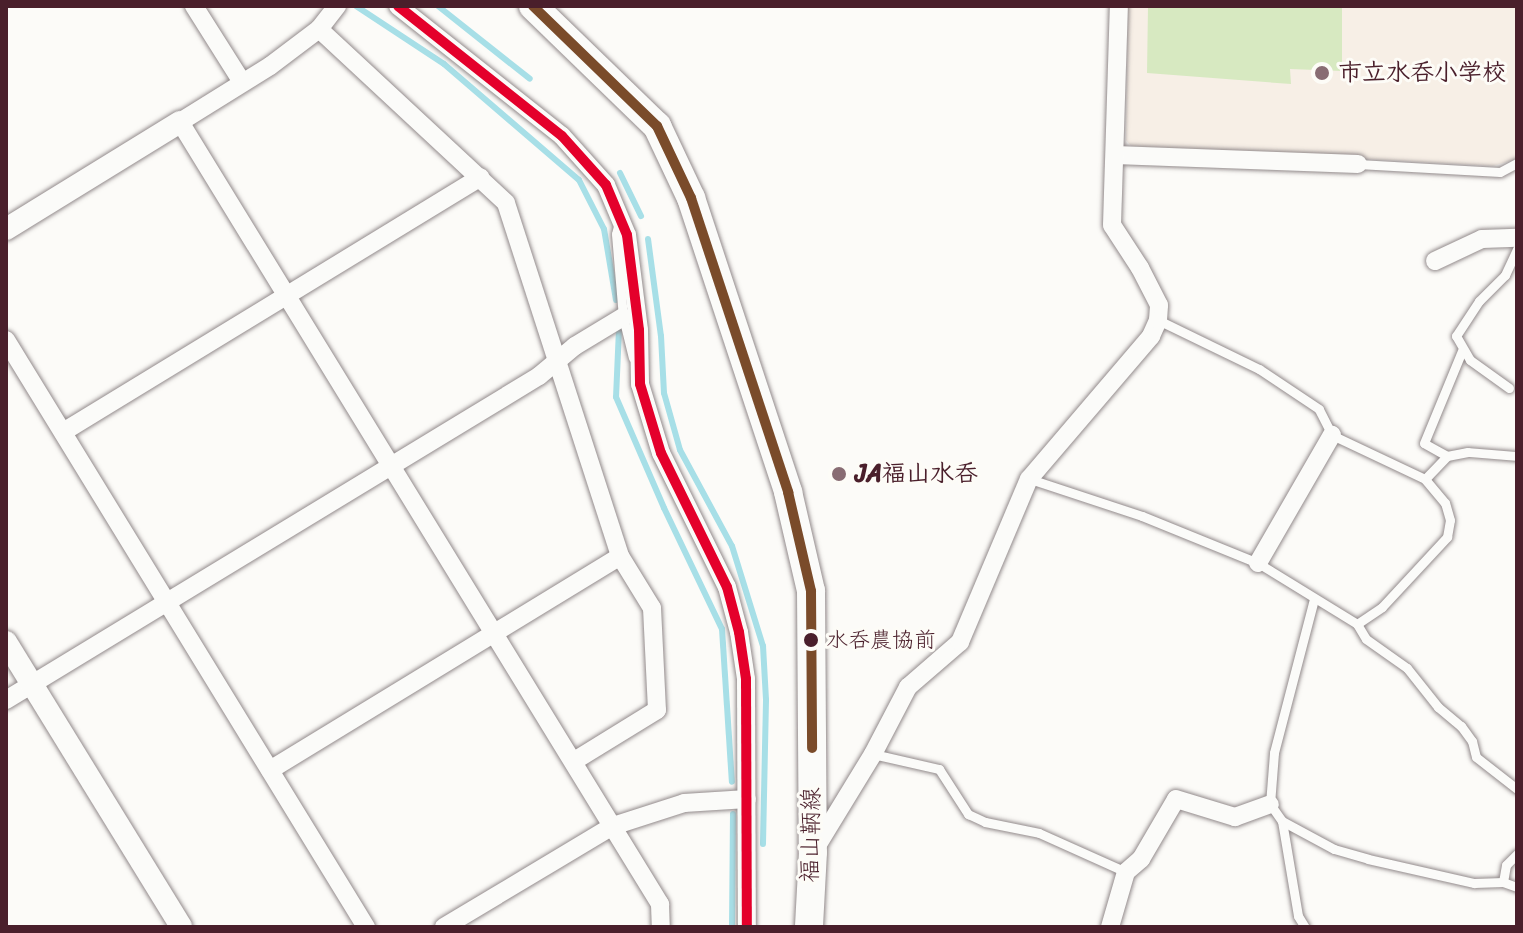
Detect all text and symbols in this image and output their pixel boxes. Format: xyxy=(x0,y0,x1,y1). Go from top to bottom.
place label: 市立水呑小学校 xyxy=(1338,59,1506,87)
marker: 市立水呑小学校 xyxy=(1313,64,1331,82)
place label: JA福山水呑 xyxy=(855,460,978,488)
marker: JA福山水呑 xyxy=(830,465,848,483)
place label: 水呑農協前 xyxy=(826,627,936,653)
marker: 水呑農協前 xyxy=(803,632,819,648)
street label: 福山鞆線 xyxy=(796,787,826,883)

